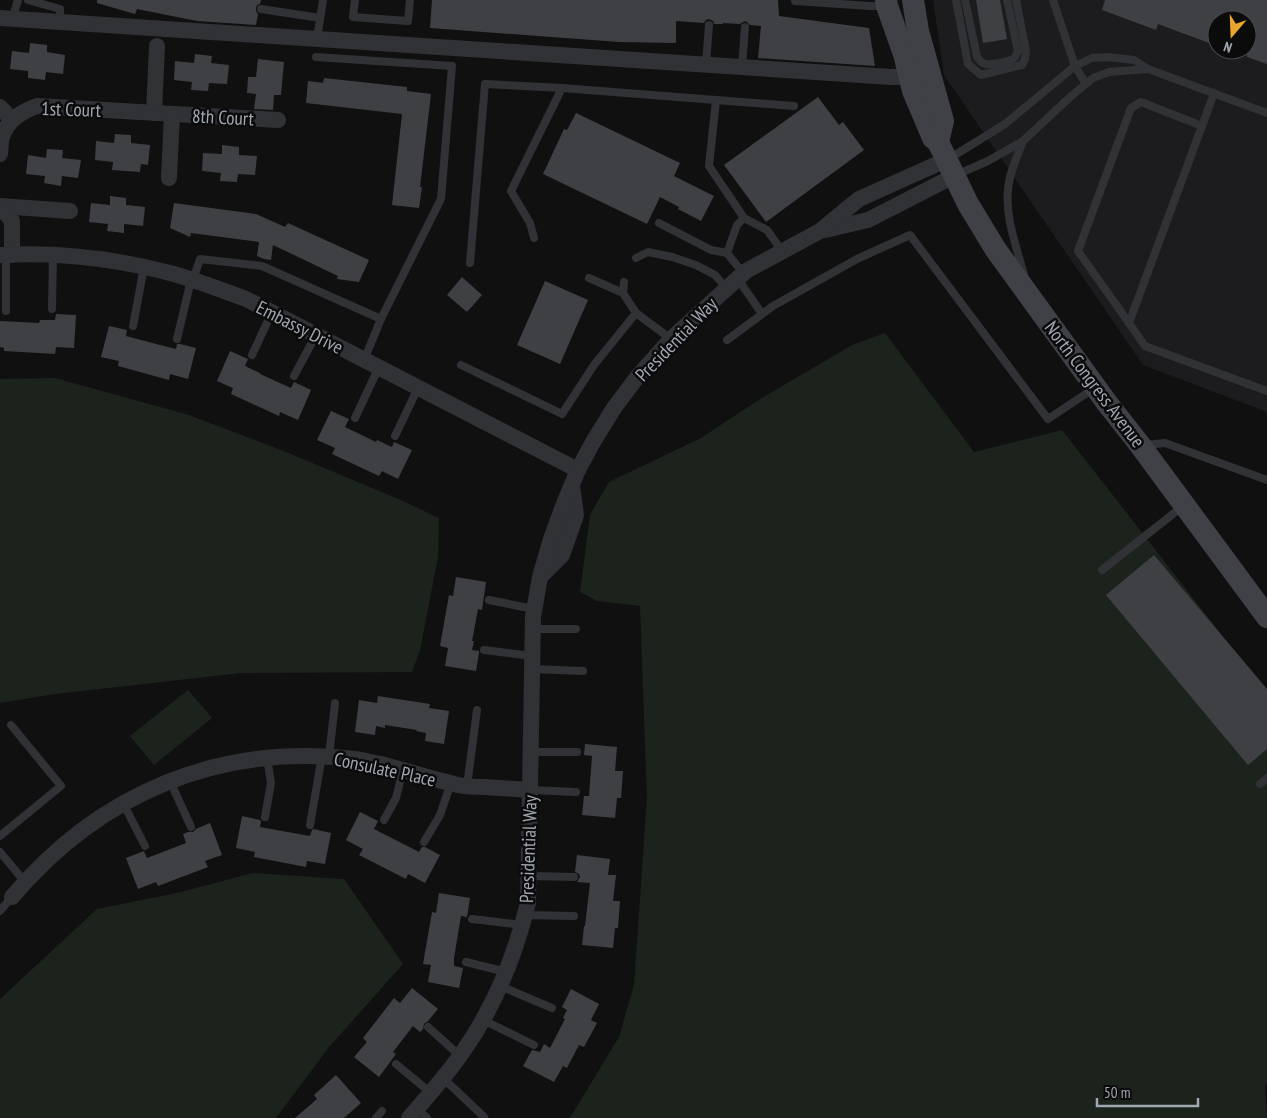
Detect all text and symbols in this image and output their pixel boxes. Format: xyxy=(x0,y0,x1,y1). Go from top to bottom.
north arrow xyxy=(1207,10,1257,60)
text: N xyxy=(1221,38,1234,57)
street label: 1st Court xyxy=(41,96,102,122)
street label: 8th Court xyxy=(192,103,255,131)
street label: Presidential Way xyxy=(630,291,723,386)
street label: Embassy Drive xyxy=(253,295,348,359)
street label: North Congress Avenue xyxy=(1040,316,1150,452)
street label: Consulate Place xyxy=(332,747,438,792)
street label: Presidential Way xyxy=(514,794,542,903)
scale bar xyxy=(1097,1076,1198,1108)
text: 50 m xyxy=(1104,1083,1130,1102)

